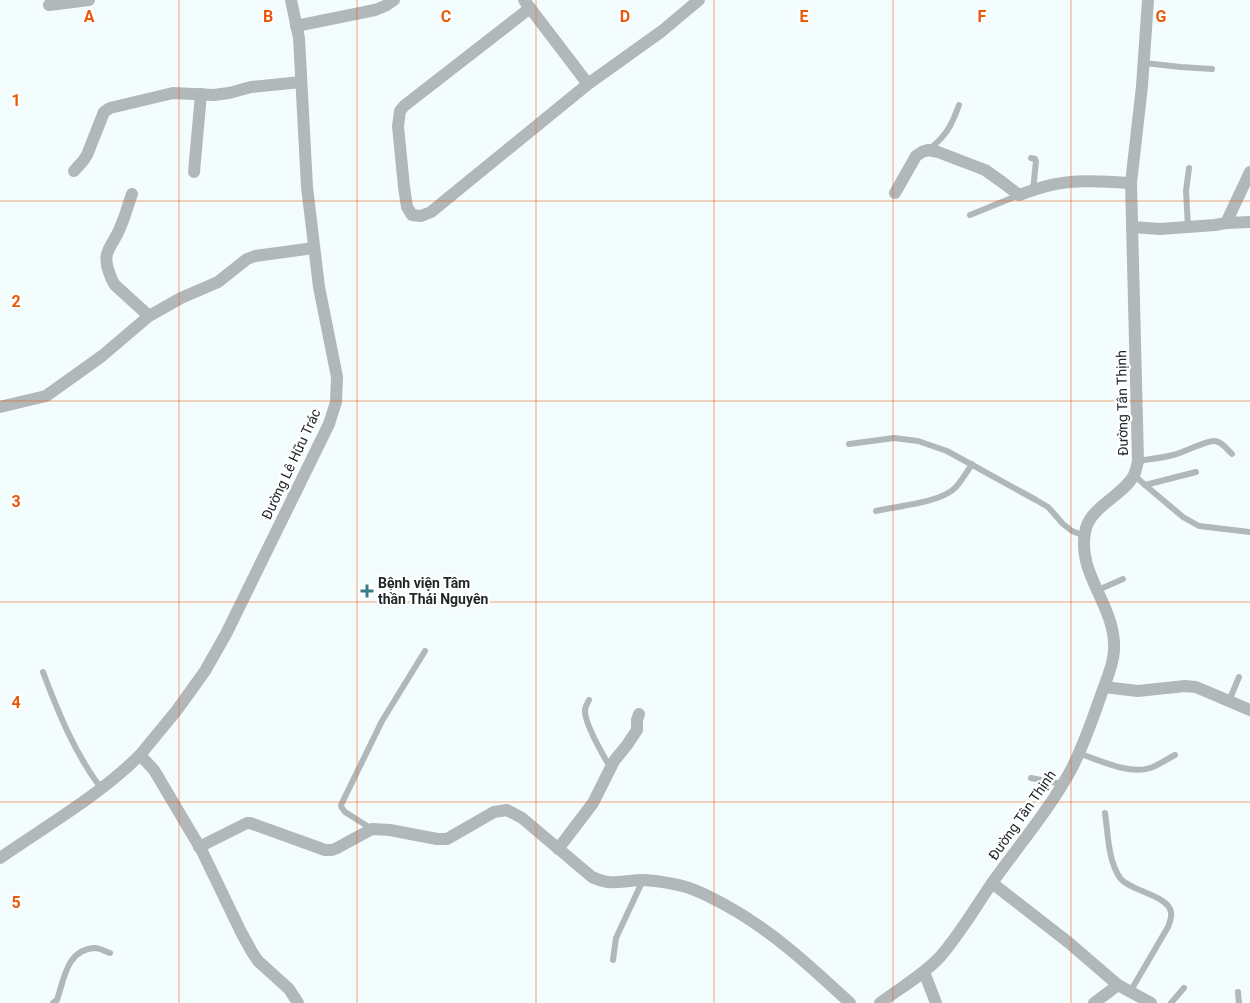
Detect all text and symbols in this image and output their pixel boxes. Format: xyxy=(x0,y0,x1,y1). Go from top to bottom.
text: A xyxy=(84,7,95,26)
text: B xyxy=(263,7,273,26)
text: C xyxy=(441,7,451,26)
text: D xyxy=(620,7,630,26)
text: E xyxy=(800,7,809,26)
text: F xyxy=(978,7,987,26)
text: G xyxy=(1156,7,1167,26)
text: 1 xyxy=(11,91,21,110)
text: 2 xyxy=(11,292,21,311)
street label: Đường Tân Thịnh xyxy=(1113,350,1131,456)
street label: Đường Lê Hữu Trác xyxy=(258,406,324,522)
text: 3 xyxy=(11,492,21,511)
place label: Bệnh viện Tâm thần Thái Nguyên xyxy=(378,575,488,607)
marker: Bệnh viện Tâm thần Thái Nguyên xyxy=(360,584,374,598)
text: 4 xyxy=(11,693,21,712)
street label: Đường Tân Thịnh xyxy=(985,767,1059,863)
text: 5 xyxy=(11,893,21,912)

